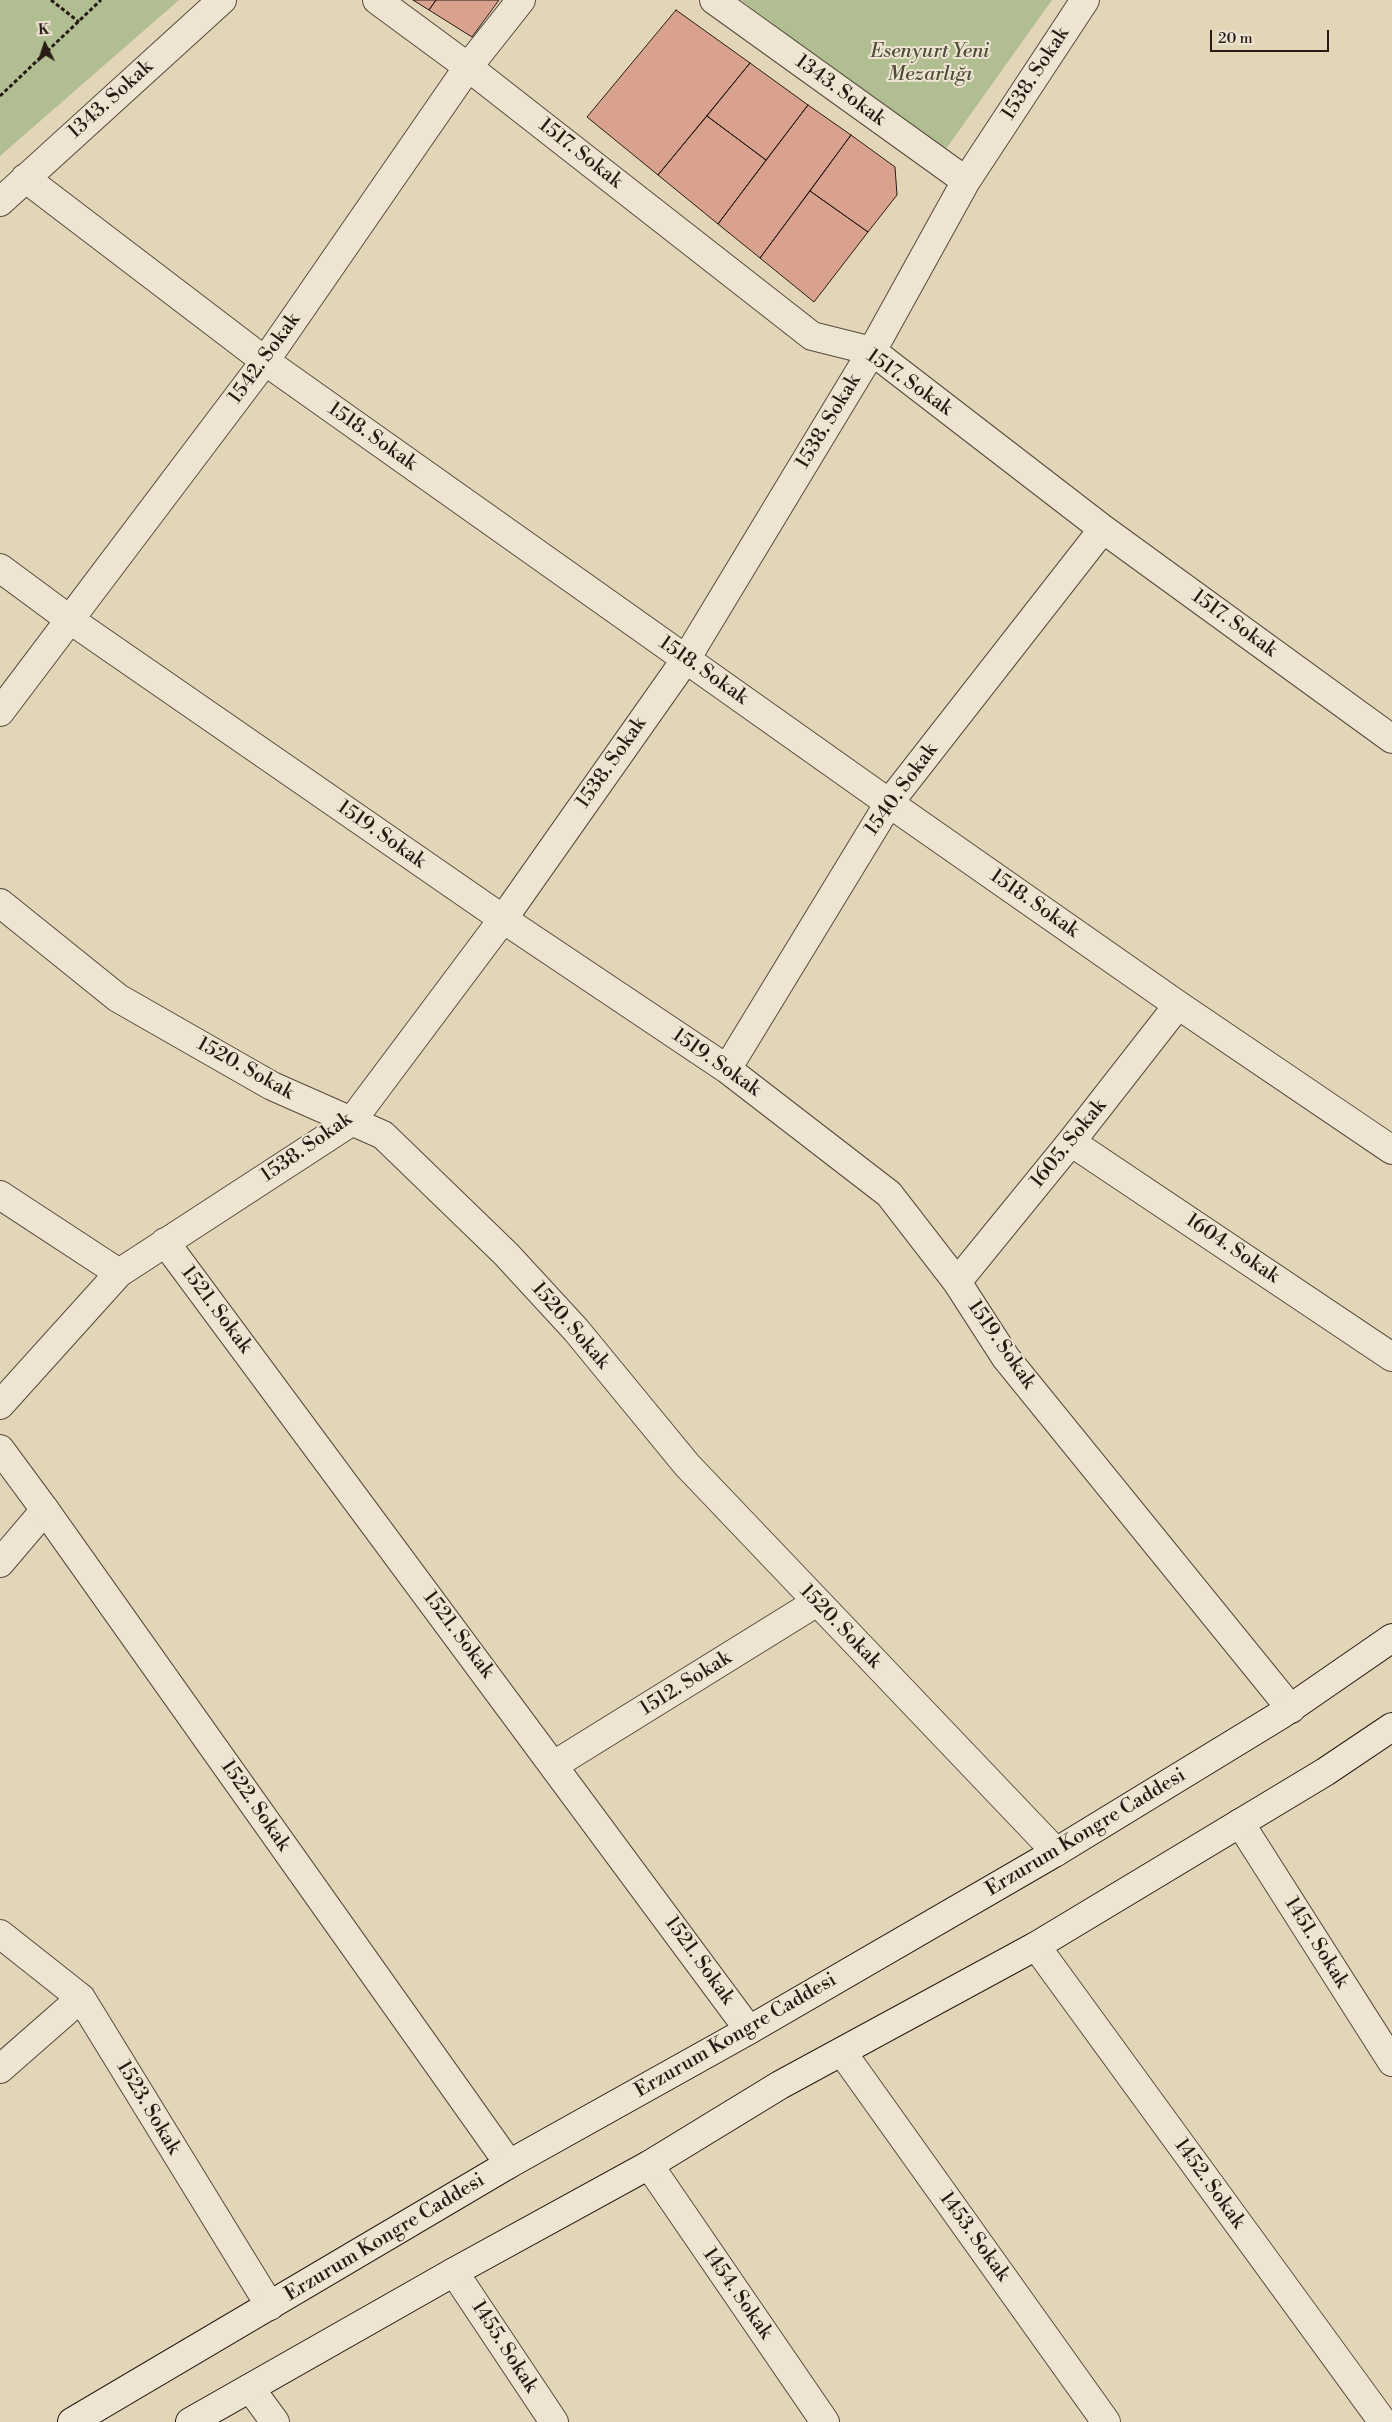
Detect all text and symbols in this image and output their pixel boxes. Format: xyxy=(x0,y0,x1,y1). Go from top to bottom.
north arrow xyxy=(20,20,70,70)
scale bar xyxy=(1212,20,1331,52)
text: K xyxy=(38,21,50,39)
street label: 1538. Sokak xyxy=(997,23,1075,125)
text: 20 m xyxy=(1218,29,1253,48)
park label: Esenyurt Yeni Mezarlığı xyxy=(870,40,990,87)
street label: 1343. Sokak xyxy=(790,50,890,132)
street label: 1343. Sokak xyxy=(64,56,158,144)
street label: 1517. Sokak xyxy=(533,114,627,194)
street label: 1542. Sokak xyxy=(224,309,306,409)
street label: 1517. Sokak xyxy=(861,345,957,421)
street label: 1538. Sokak xyxy=(791,370,867,474)
street label: 1518. Sokak xyxy=(323,398,421,476)
street label: 1517. Sokak xyxy=(1187,585,1281,663)
street label: 1518. Sokak xyxy=(654,632,752,710)
street label: 1538. Sokak xyxy=(572,713,652,813)
street label: 1540. Sokak xyxy=(860,739,944,841)
street label: 1519. Sokak xyxy=(332,796,430,874)
street label: 1518. Sokak xyxy=(985,865,1083,943)
street label: 1519. Sokak xyxy=(667,1024,765,1102)
street label: 1520. Sokak xyxy=(192,1032,298,1106)
street label: 1605. Sokak xyxy=(1026,1095,1112,1193)
street label: 1538. Sokak xyxy=(257,1108,357,1188)
street label: 1604. Sokak xyxy=(1180,1209,1284,1289)
street label: 1521. Sokak xyxy=(175,1262,257,1358)
street label: 1520. Sokak xyxy=(526,1278,614,1374)
street label: 1519. Sokak xyxy=(962,1296,1040,1394)
street label: 1520. Sokak xyxy=(794,1580,886,1674)
street label: 1521. Sokak xyxy=(417,1587,499,1683)
street label: 1512. Sokak xyxy=(636,1647,736,1721)
street label: 1522. Sokak xyxy=(215,1756,295,1856)
street label: Erzurum Kongre Caddesi xyxy=(982,1764,1190,1902)
street label: 1451. Sokak xyxy=(1279,1893,1353,1993)
street label: 1521. Sokak xyxy=(659,1912,739,2010)
street label: Erzurum Kongre Caddesi xyxy=(631,1968,841,2104)
street label: 1523. Sokak xyxy=(111,2057,185,2159)
street label: 1452. Sokak xyxy=(1168,2134,1250,2234)
street label: Erzurum Kongre Caddesi xyxy=(281,2169,489,2307)
street label: 1453. Sokak xyxy=(933,2188,1015,2286)
street label: 1454. Sokak xyxy=(697,2244,777,2344)
street label: 1455. Sokak xyxy=(465,2297,543,2397)

